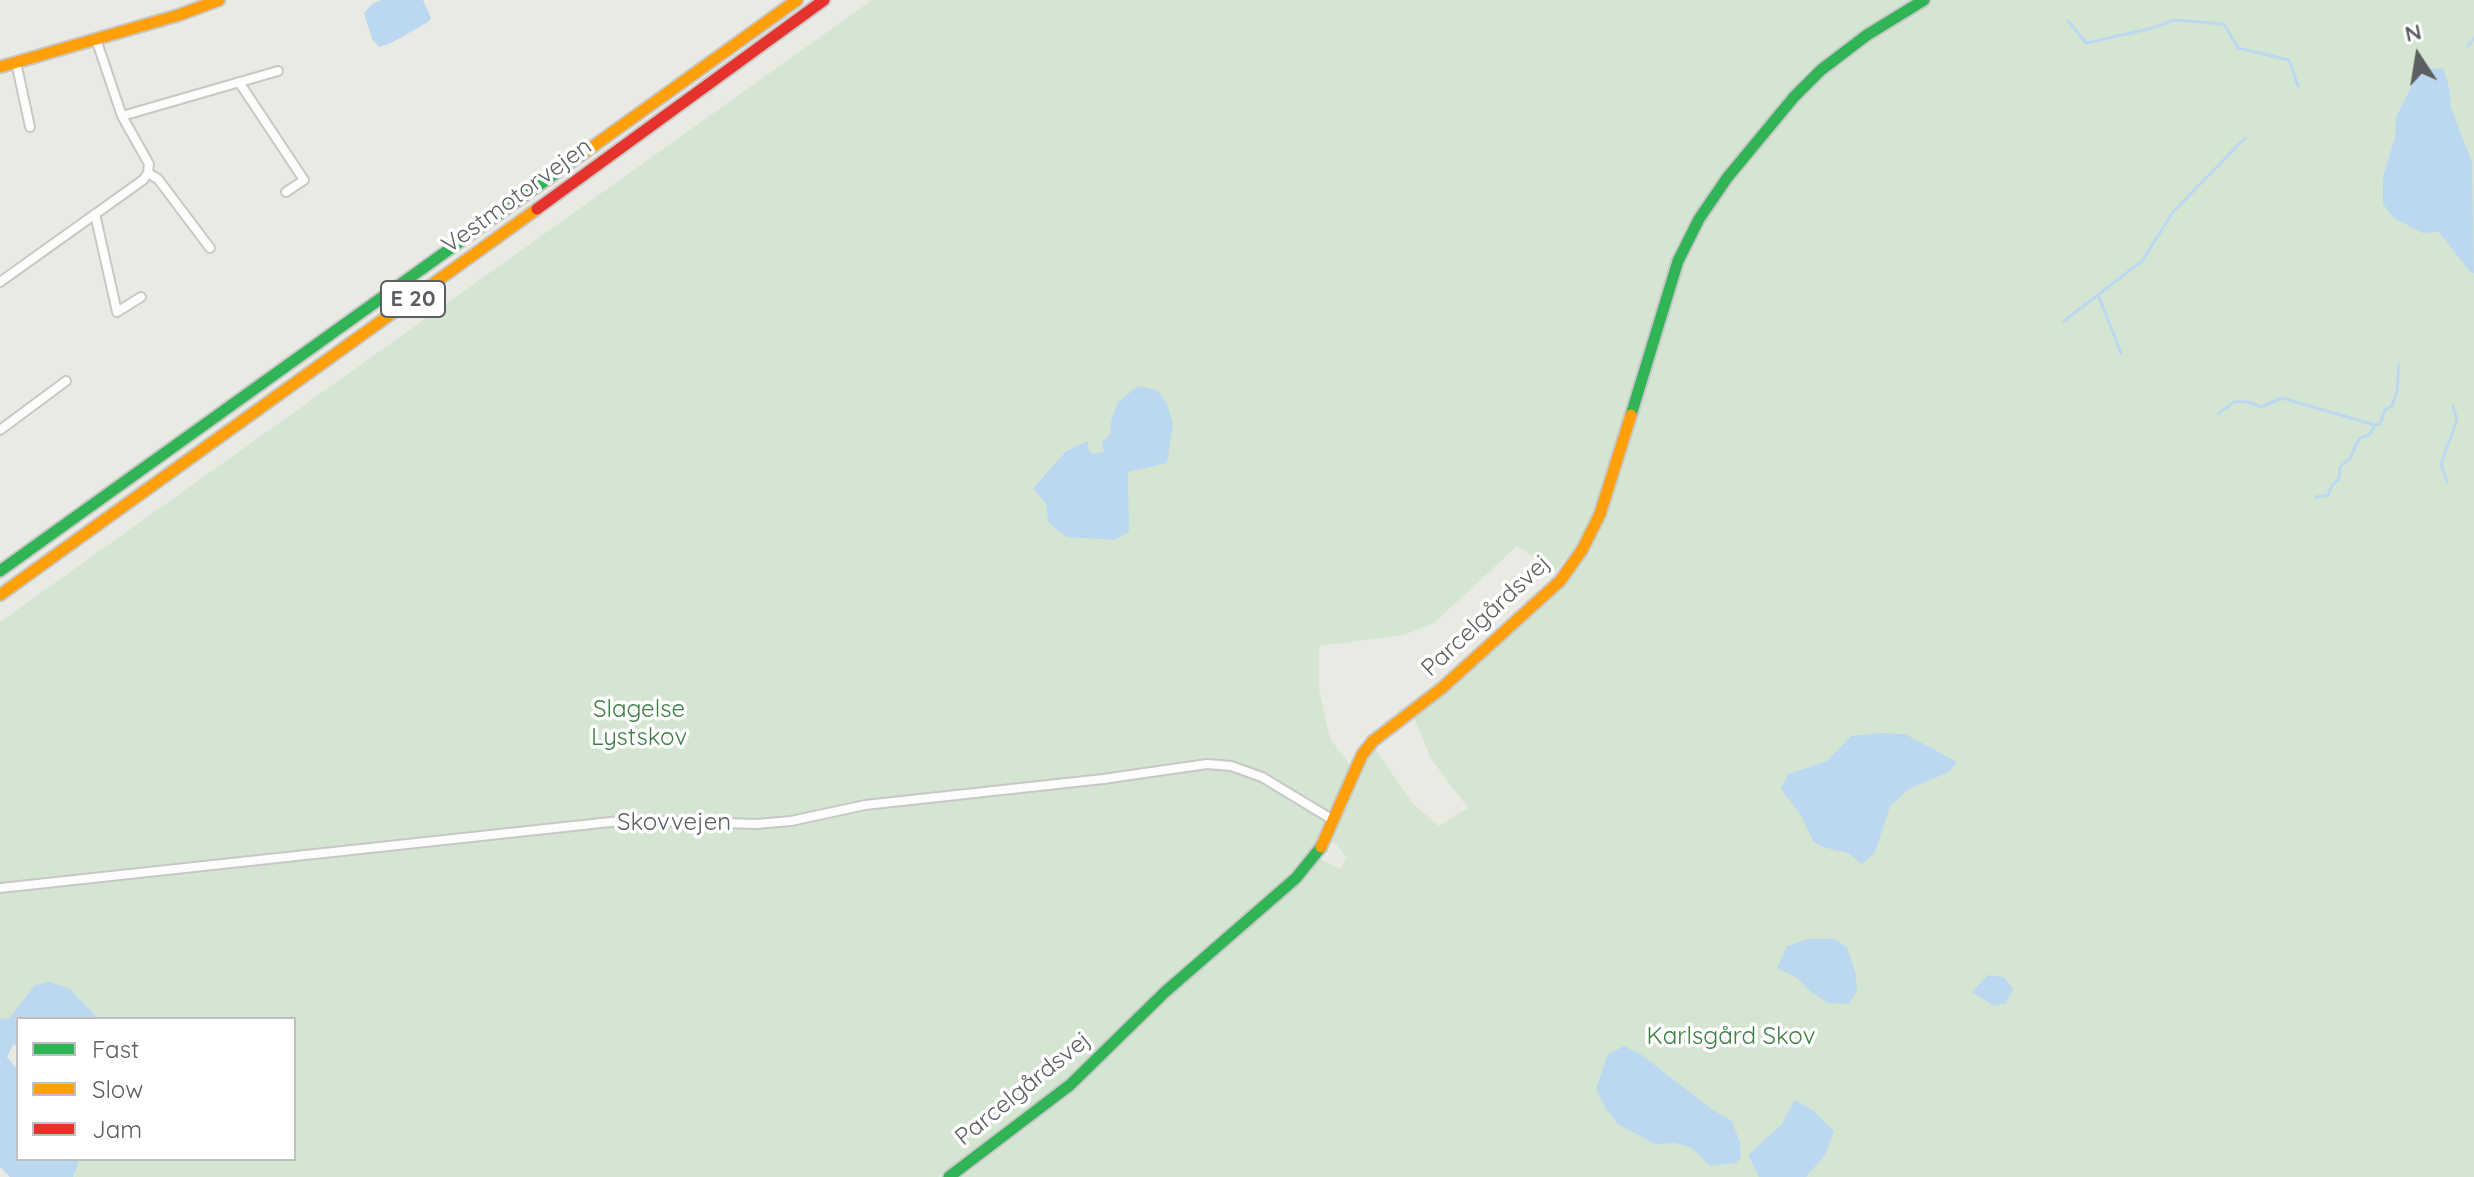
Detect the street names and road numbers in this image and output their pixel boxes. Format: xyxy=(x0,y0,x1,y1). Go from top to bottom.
street label: Vestmotorvejen xyxy=(437,132,597,260)
road number: E 20 xyxy=(381,281,445,317)
street label: Parcelgårdsvej xyxy=(1416,549,1556,683)
street label: Skovvejen xyxy=(617,809,731,837)
street label: Parcelgårdsvej xyxy=(950,1026,1096,1152)

